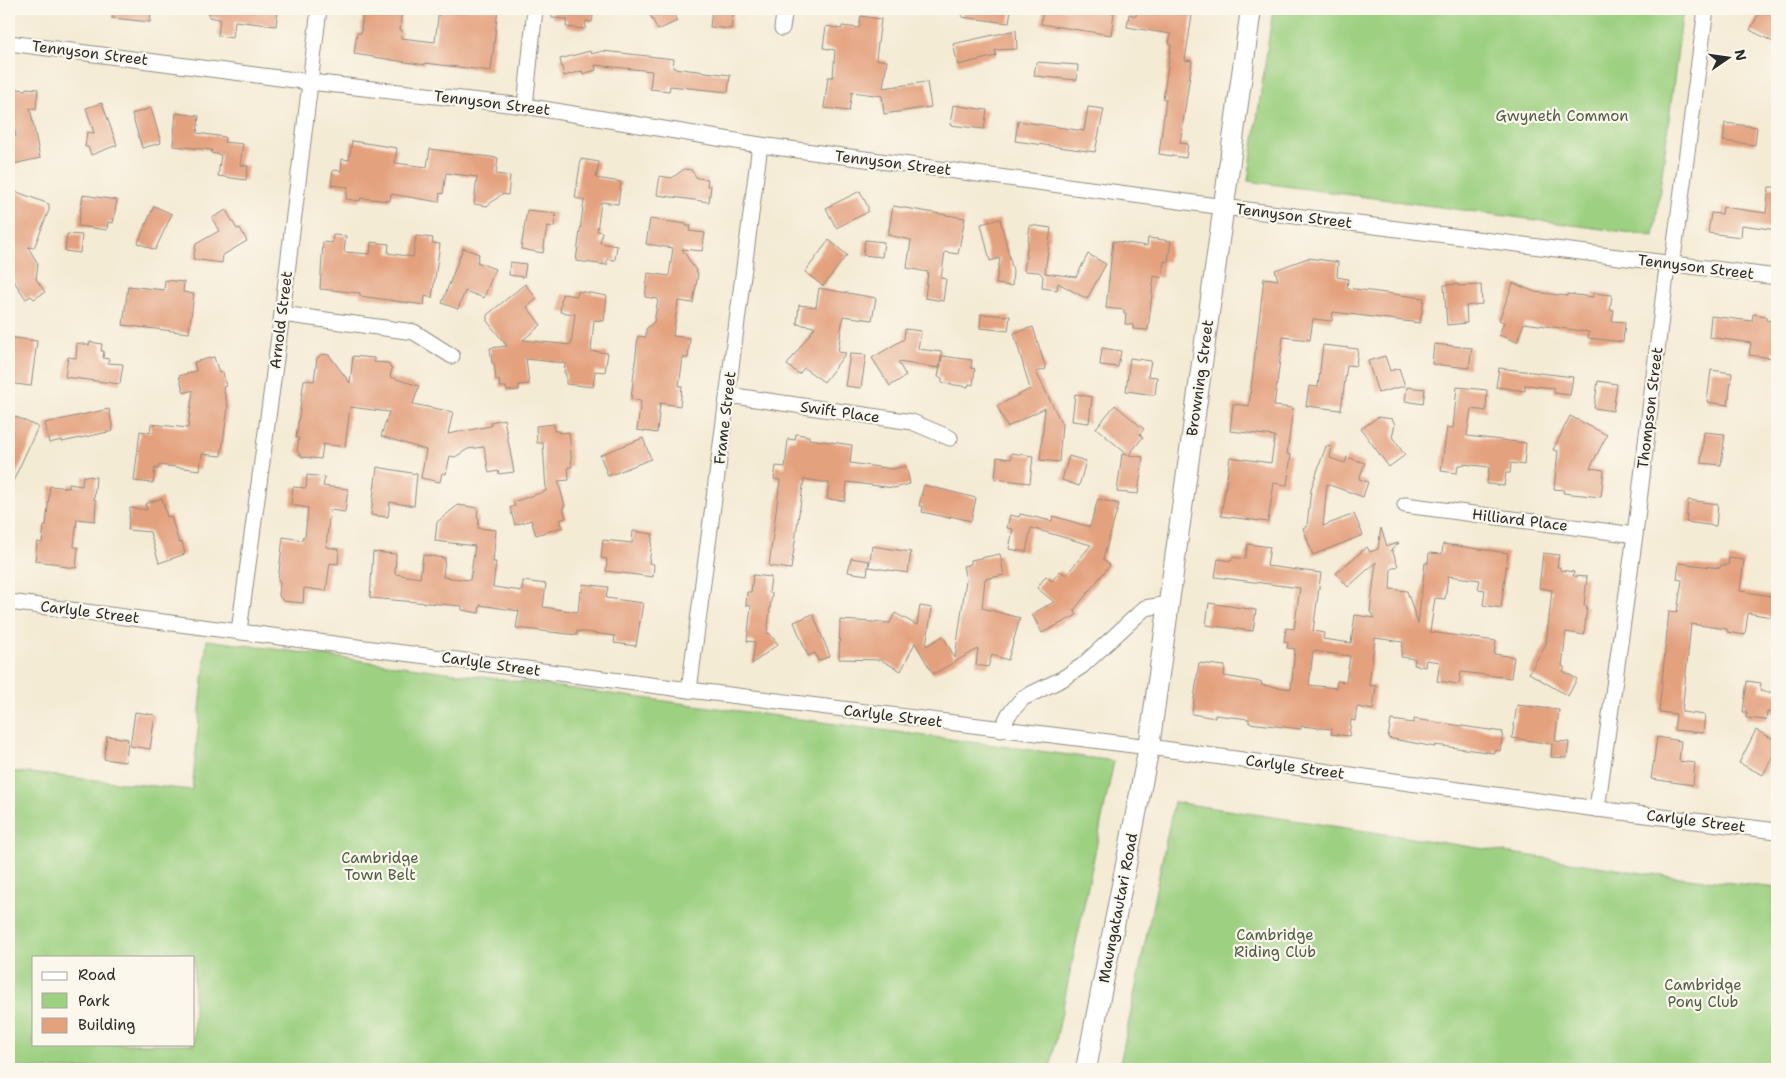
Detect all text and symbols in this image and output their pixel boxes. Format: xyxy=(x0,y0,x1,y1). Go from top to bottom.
north arrow xyxy=(1704,32,1754,82)
street label: Tennyson Street xyxy=(31,36,149,70)
text: N xyxy=(1731,48,1751,63)
street label: Tennyson Street xyxy=(433,86,551,120)
park label: Gwyneth Common xyxy=(1496,106,1628,126)
street label: Tennyson Street xyxy=(834,146,952,180)
street label: Tennyson Street xyxy=(1235,199,1353,233)
street label: Tennyson Street xyxy=(1637,250,1755,284)
street label: Arnold Street xyxy=(265,270,297,370)
street label: Browning Street xyxy=(1182,318,1218,438)
street label: Thompson Street xyxy=(1633,346,1667,470)
street label: Frame Street xyxy=(709,370,741,466)
street label: Swift Place xyxy=(799,397,881,427)
street label: Hilliard Place xyxy=(1471,504,1569,536)
street label: Carlyle Street xyxy=(39,596,141,628)
street label: Carlyle Street xyxy=(440,647,542,681)
street label: Carlyle Street xyxy=(842,700,944,732)
street label: Carlyle Street xyxy=(1244,750,1346,784)
street label: Carlyle Street xyxy=(1645,805,1747,837)
street label: Maungatautari Road xyxy=(1094,831,1142,985)
park label: Cambridge Town Belt xyxy=(341,848,419,885)
park label: Cambridge Riding Club xyxy=(1234,925,1316,962)
legend xyxy=(32,956,195,1046)
text: Road xyxy=(78,965,116,985)
park label: Cambridge Pony Club xyxy=(1664,975,1742,1012)
text: Park xyxy=(78,991,110,1011)
text: Building xyxy=(78,1015,135,1035)

